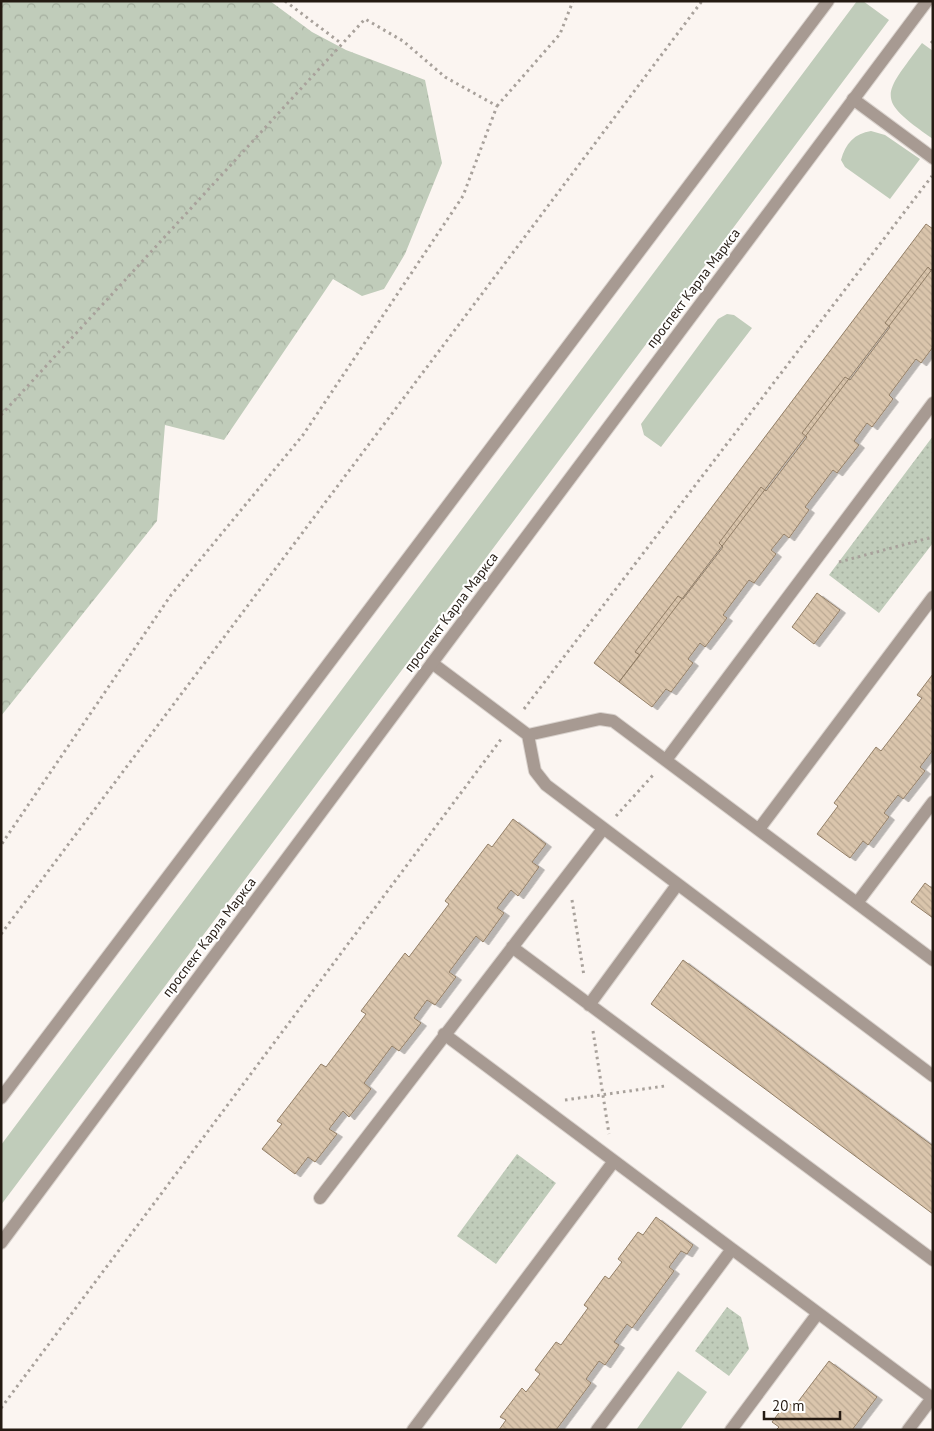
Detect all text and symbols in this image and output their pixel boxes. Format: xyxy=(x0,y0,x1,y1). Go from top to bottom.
street label: проспект Карла Маркса xyxy=(642,225,744,351)
street label: проспект Карла Маркса xyxy=(400,549,502,675)
street label: проспект Карла Маркса xyxy=(158,874,260,1000)
scale bar xyxy=(764,1388,840,1420)
text: 20 m xyxy=(772,1396,805,1415)

